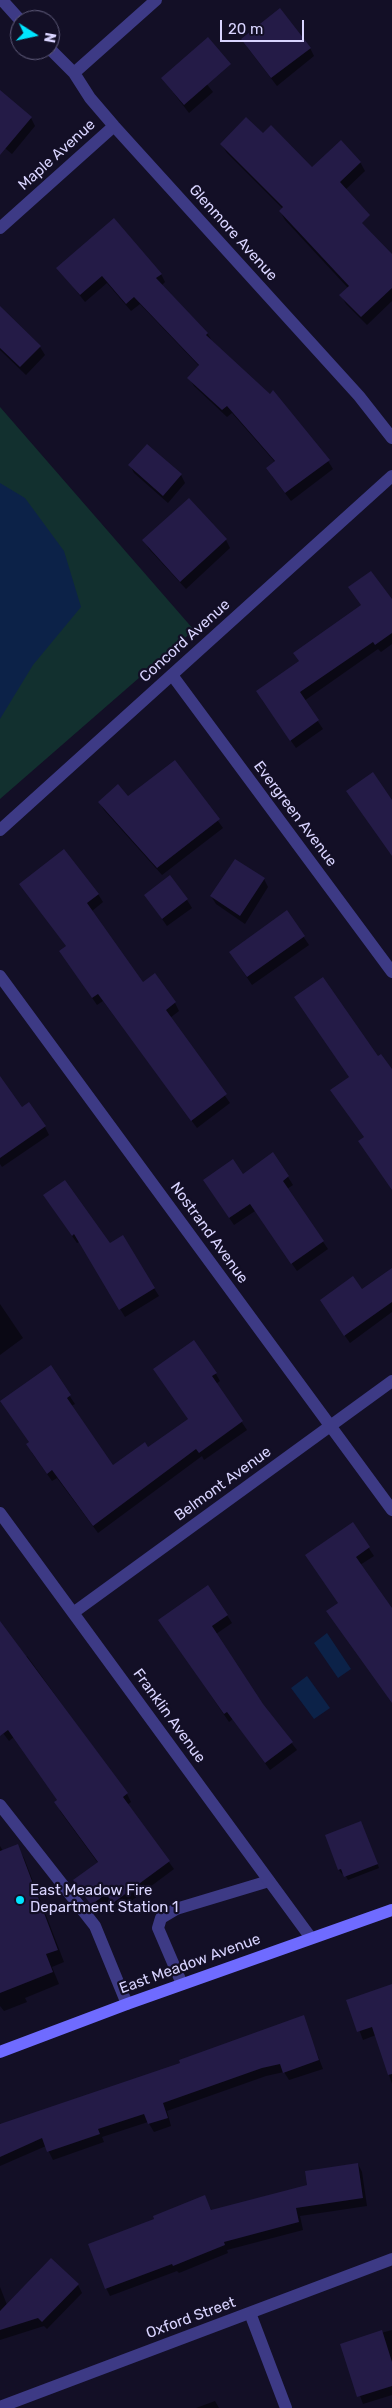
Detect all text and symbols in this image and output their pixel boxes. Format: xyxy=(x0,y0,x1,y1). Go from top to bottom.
north arrow xyxy=(10,10,60,60)
scale bar xyxy=(222,10,306,42)
text: 20 m xyxy=(228,20,263,38)
text: N xyxy=(40,31,59,44)
street label: Maple Avenue xyxy=(15,116,99,194)
street label: Glenmore Avenue xyxy=(185,181,281,285)
street label: Concord Avenue xyxy=(136,596,234,686)
street label: Evergreen Avenue xyxy=(249,758,341,870)
street label: Nostrand Avenue xyxy=(166,1179,252,1287)
street label: Belmont Avenue xyxy=(171,1443,275,1525)
street label: Franklin Avenue xyxy=(129,1665,209,1767)
place label: East Meadow Fire Department Station 1 xyxy=(30,1882,178,1917)
marker: East Meadow Fire Department Station 1 xyxy=(14,1894,26,1906)
street label: East Meadow Avenue xyxy=(117,1930,263,1998)
street label: Oxford Street xyxy=(144,2293,238,2343)

